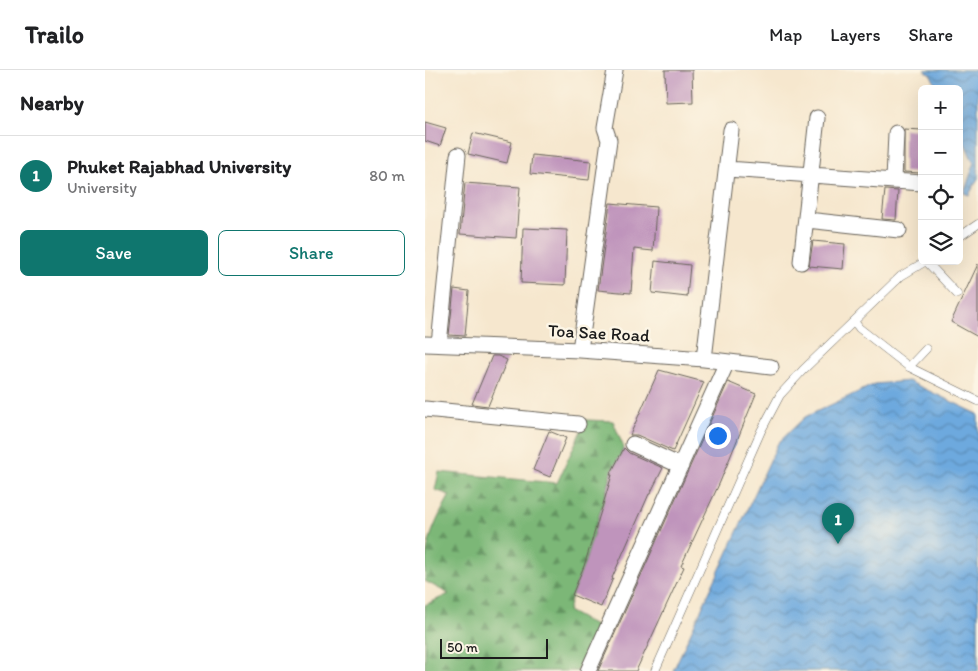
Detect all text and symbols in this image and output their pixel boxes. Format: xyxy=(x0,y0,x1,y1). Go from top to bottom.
text: Trailo xyxy=(25,20,84,49)
text: Map xyxy=(769,24,802,46)
text: Layers xyxy=(830,24,880,46)
text: Share xyxy=(908,24,953,46)
map controls xyxy=(918,85,963,265)
button: + xyxy=(918,85,963,130)
text: Nearby xyxy=(20,90,84,115)
button: − xyxy=(918,130,963,175)
text: Phuket Rajabhad University xyxy=(67,155,291,178)
text: 1 xyxy=(32,166,40,185)
text: 80 m xyxy=(369,166,405,185)
button: locate xyxy=(918,175,963,220)
text: University xyxy=(67,178,137,197)
button: layers xyxy=(918,220,963,265)
button: Save xyxy=(20,230,208,276)
button: Share xyxy=(218,230,405,276)
street label: Toa Sae Road xyxy=(547,319,651,347)
your location xyxy=(705,423,731,449)
pin: 1 xyxy=(822,503,854,544)
scale bar xyxy=(440,636,547,659)
text: 50 m xyxy=(447,639,478,656)

